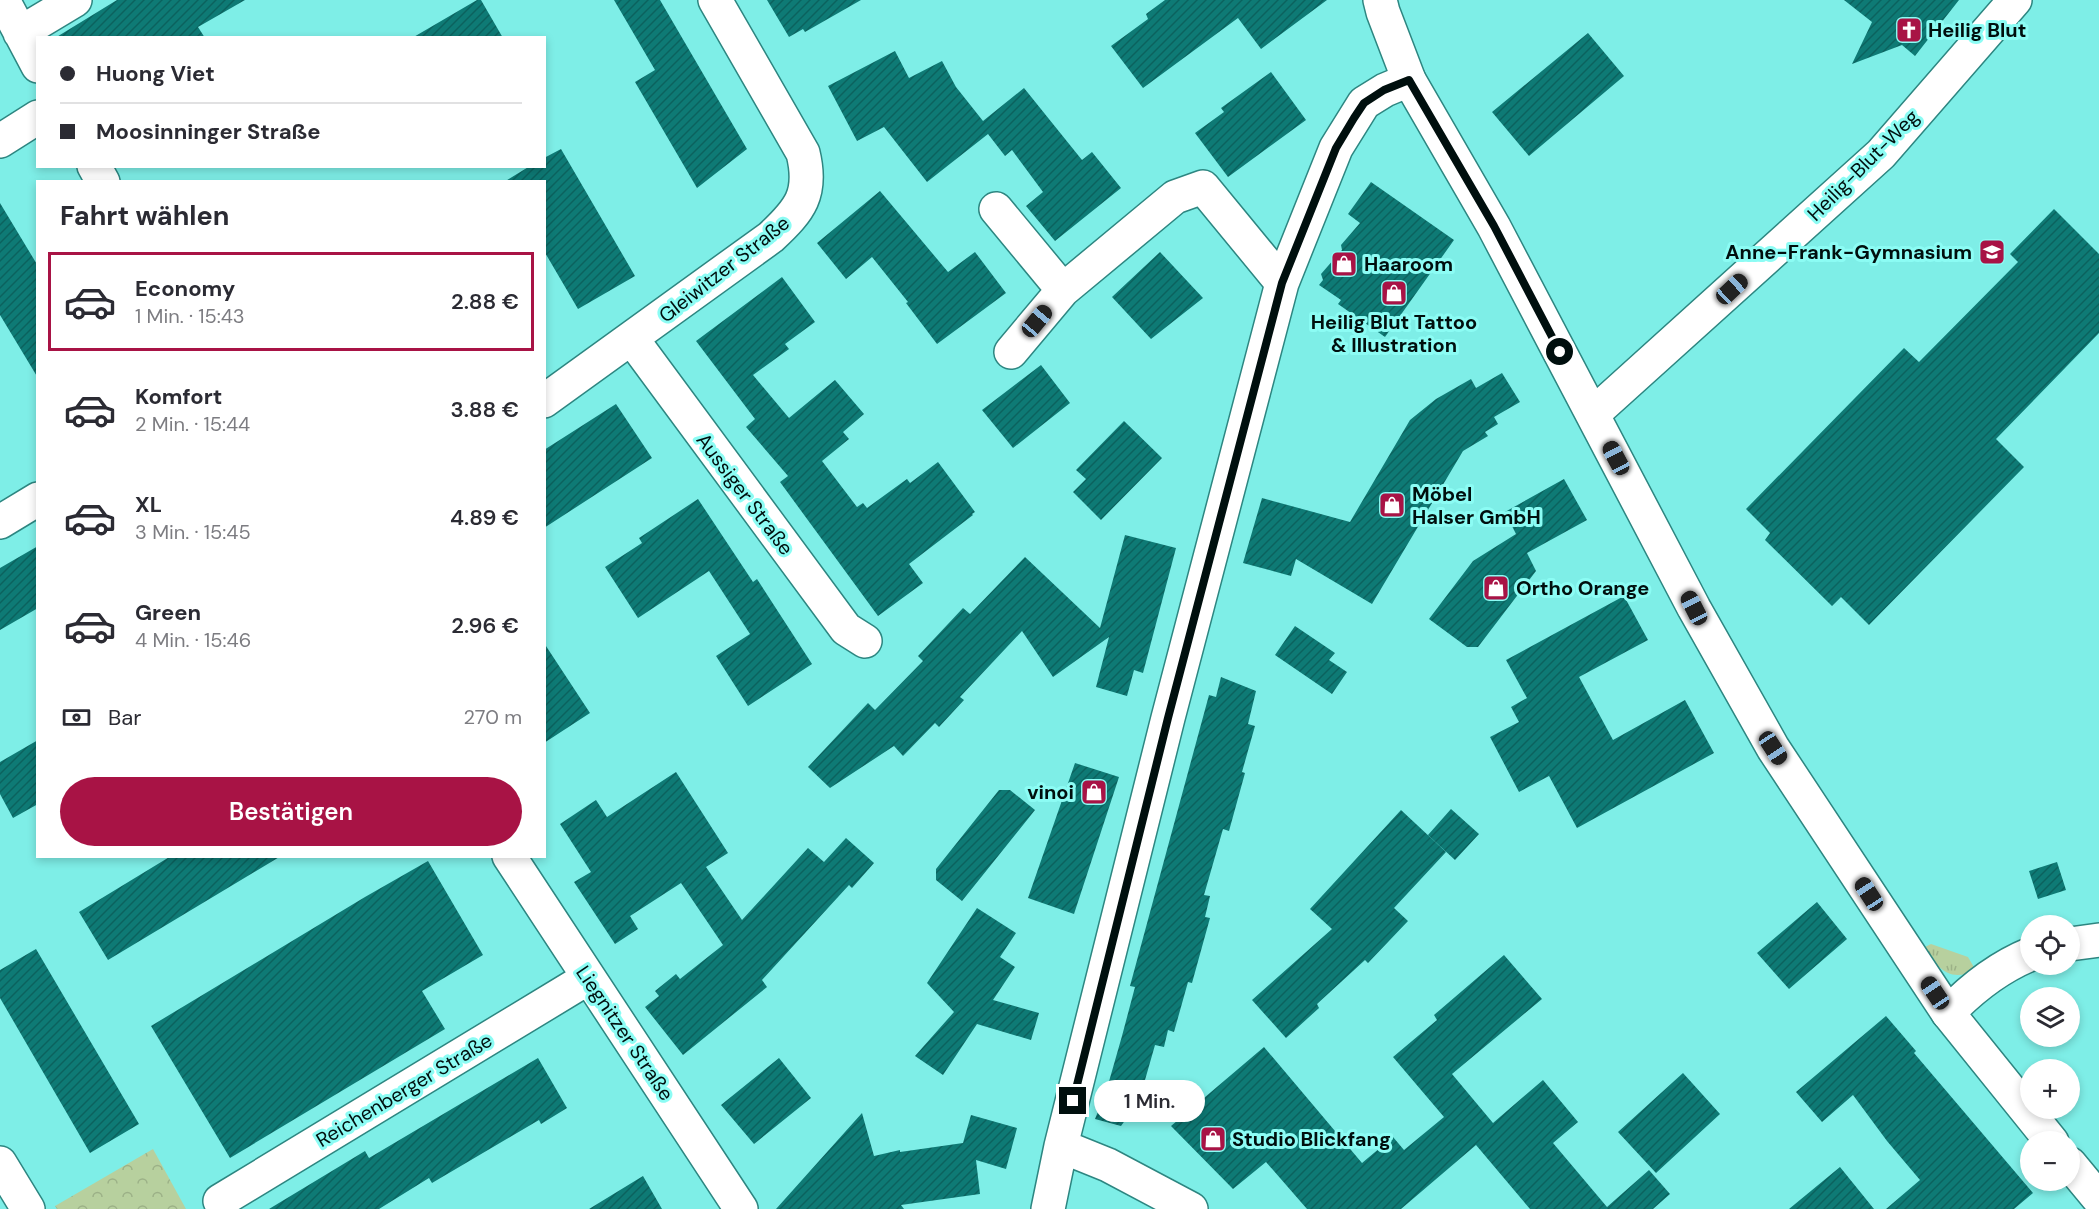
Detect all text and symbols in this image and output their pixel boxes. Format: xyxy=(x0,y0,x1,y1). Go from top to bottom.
church icon: Heilig Blut xyxy=(1894,15,1924,45)
place label: Heilig Blut xyxy=(1928,17,2026,43)
text: Huong Viet xyxy=(96,59,215,88)
street label: Heilig-Blut-Weg xyxy=(1802,104,1924,226)
text: Moosinninger Straße xyxy=(96,117,320,146)
text: Fahrt wählen xyxy=(60,198,230,233)
street label: Gleiwitzer Straße xyxy=(653,210,795,328)
school or university icon: Anne-Frank-Gymnasium xyxy=(1977,237,2007,267)
place label: Anne-Frank-Gymnasium xyxy=(1725,239,1972,265)
shop icon: Haaroom xyxy=(1329,249,1359,279)
place label: Haaroom xyxy=(1364,251,1453,277)
car xyxy=(1713,270,1751,308)
text: Economy xyxy=(135,274,235,303)
icon: car xyxy=(63,275,117,329)
shop icon: Heilig Blut Tattoo & Illustration xyxy=(1379,278,1409,308)
text: 2.88 € xyxy=(451,287,519,316)
car xyxy=(1019,301,1055,341)
text: 1 Min. · 15:43 xyxy=(135,303,245,329)
place label: Heilig Blut Tattoo & Illustration xyxy=(1311,309,1477,358)
route start xyxy=(1546,338,1573,365)
text: Komfort xyxy=(135,382,222,411)
icon: car xyxy=(63,383,117,437)
text: 3.88 € xyxy=(451,395,519,424)
text: 2 Min. · 15:44 xyxy=(135,411,250,437)
street label: Aussiger Straße xyxy=(691,428,799,560)
car xyxy=(1600,438,1632,478)
place label: Möbel Halser GmbH xyxy=(1412,481,1541,530)
text: XL xyxy=(135,490,162,519)
shop icon: Möbel Halser GmbH xyxy=(1377,490,1407,520)
icon: car xyxy=(63,491,117,545)
text: 4.89 € xyxy=(450,503,519,532)
text: 3 Min. · 15:45 xyxy=(135,519,251,545)
shop icon: Ortho Orange xyxy=(1481,573,1511,603)
place label: Ortho Orange xyxy=(1516,575,1649,601)
car xyxy=(1678,588,1710,628)
text: Green xyxy=(135,598,201,627)
icon: car xyxy=(63,599,117,653)
text: 2.96 € xyxy=(451,611,519,640)
text: 4 Min. · 15:46 xyxy=(135,627,251,653)
icon: cash xyxy=(60,701,93,734)
text: Bar xyxy=(108,703,141,732)
text: 270 m xyxy=(464,704,522,730)
car xyxy=(1756,728,1790,768)
button: Bestätigen xyxy=(60,777,522,846)
shop icon: vinoi xyxy=(1079,777,1109,807)
place label: vinoi xyxy=(1027,779,1074,805)
car xyxy=(1852,874,1886,914)
map controls xyxy=(2020,915,2080,1191)
button: locate xyxy=(2020,915,2080,975)
street label: Liegnitzer Straße xyxy=(570,961,680,1105)
car xyxy=(1917,973,1953,1013)
button: layers xyxy=(2020,987,2080,1047)
street label: Reichenberger Straße xyxy=(311,1027,497,1153)
button: + xyxy=(2020,1059,2080,1119)
callout: 1 Min. xyxy=(1094,1080,1205,1122)
route end xyxy=(1059,1087,1086,1114)
text: 1 Min. xyxy=(1124,1088,1175,1114)
shop icon: Studio Blickfang xyxy=(1198,1124,1228,1154)
place label: Studio Blickfang xyxy=(1232,1126,1391,1152)
button: − xyxy=(2020,1131,2080,1191)

